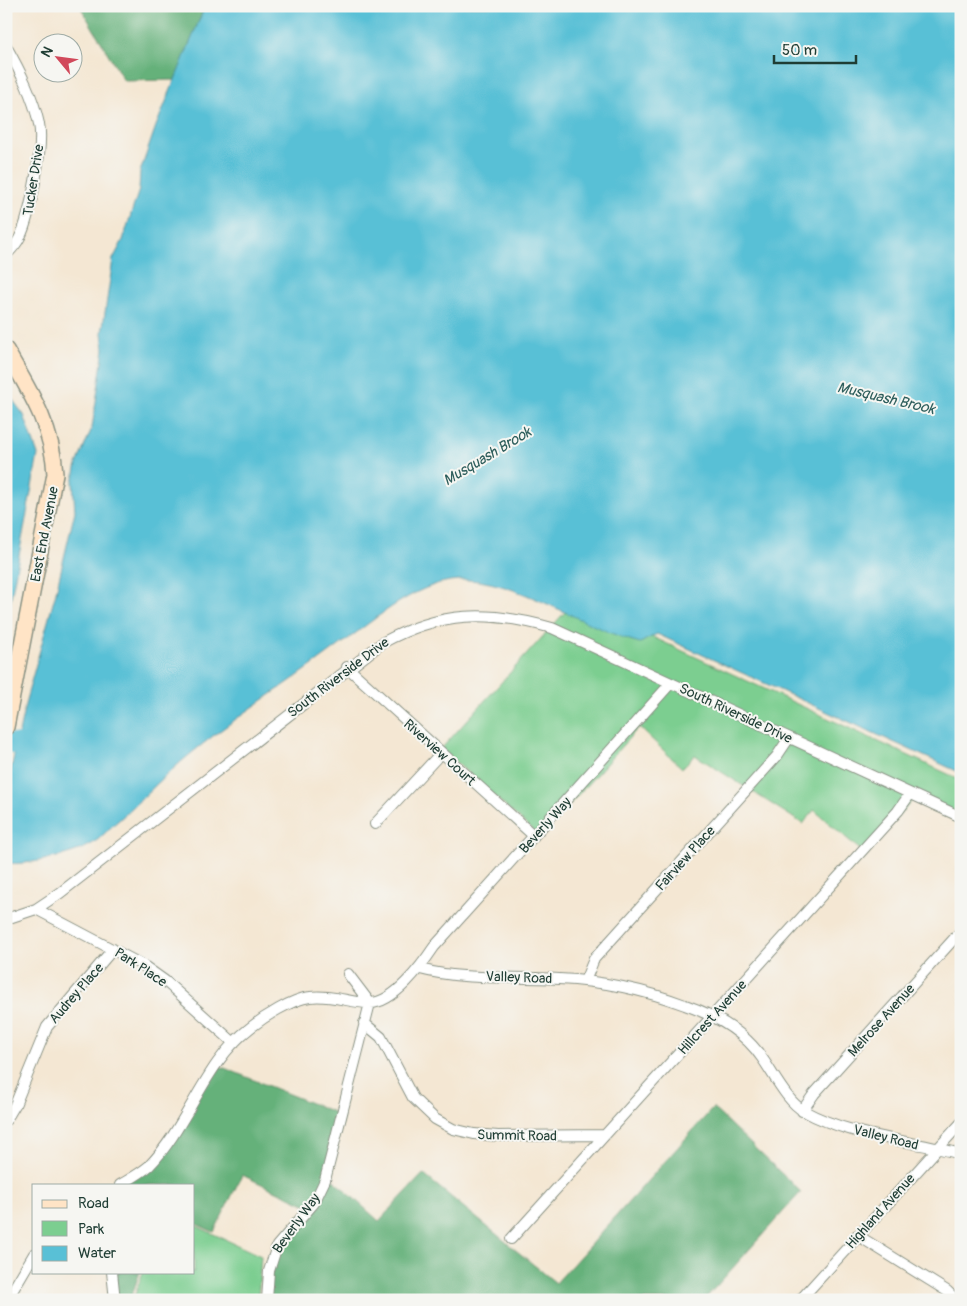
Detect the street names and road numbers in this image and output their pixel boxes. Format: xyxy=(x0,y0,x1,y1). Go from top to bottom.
street label: Tucker Drive xyxy=(19,143,48,217)
street label: East End Avenue xyxy=(27,485,62,583)
street label: South Riverside Drive xyxy=(284,634,393,721)
street label: South Riverside Drive xyxy=(677,680,795,747)
street label: Riverview Court xyxy=(400,716,480,789)
street label: Beverly Way xyxy=(516,794,575,857)
street label: Fairview Place xyxy=(652,822,719,894)
street label: Park Place xyxy=(111,944,170,991)
street label: Audrey Place xyxy=(45,960,107,1027)
street label: Valley Road xyxy=(485,968,553,987)
street label: Hillcrest Avenue xyxy=(674,976,750,1058)
street label: Melrose Avenue xyxy=(844,980,918,1060)
street label: Valley Road xyxy=(852,1121,920,1154)
street label: Summit Road xyxy=(477,1126,557,1145)
street label: Highland Avenue xyxy=(842,1170,919,1252)
street label: Beverly Way xyxy=(269,1190,324,1257)

